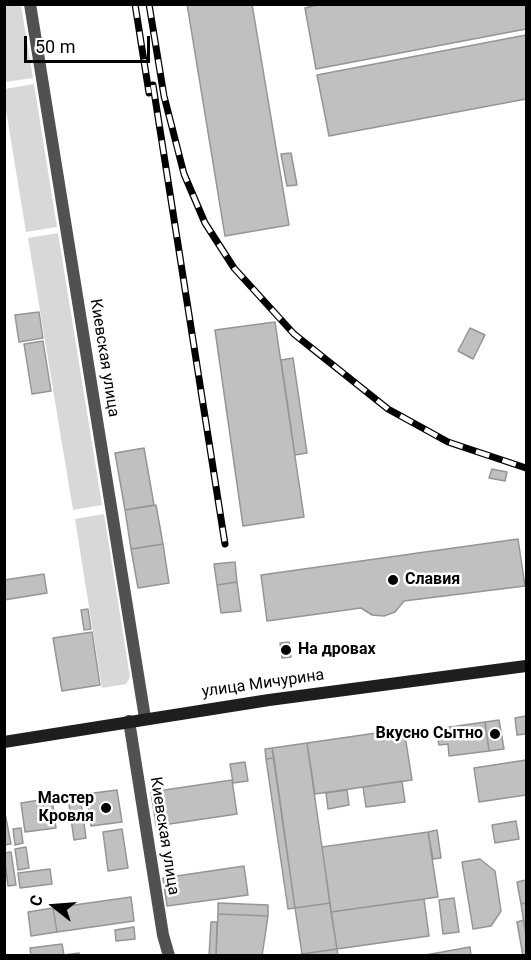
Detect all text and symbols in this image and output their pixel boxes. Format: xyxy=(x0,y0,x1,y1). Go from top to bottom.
scale bar xyxy=(27,24,153,62)
text: 50 m xyxy=(35,36,75,57)
street label: Киевская улица xyxy=(85,298,123,418)
place label: Славия xyxy=(405,570,460,590)
marker: Славия xyxy=(386,573,400,587)
place label: На дровах xyxy=(298,640,376,660)
marker: На дровах xyxy=(279,643,293,657)
street label: улица Мичурина xyxy=(201,666,325,702)
place label: Вкусно Сытно xyxy=(375,724,483,744)
marker: Вкусно Сытно xyxy=(488,727,502,741)
street label: Киевская улица xyxy=(145,776,183,896)
place label: Мастер Кровля xyxy=(38,789,94,827)
marker: Мастер Кровля xyxy=(99,801,113,815)
north arrow xyxy=(24,876,84,936)
text: С xyxy=(26,893,47,908)

